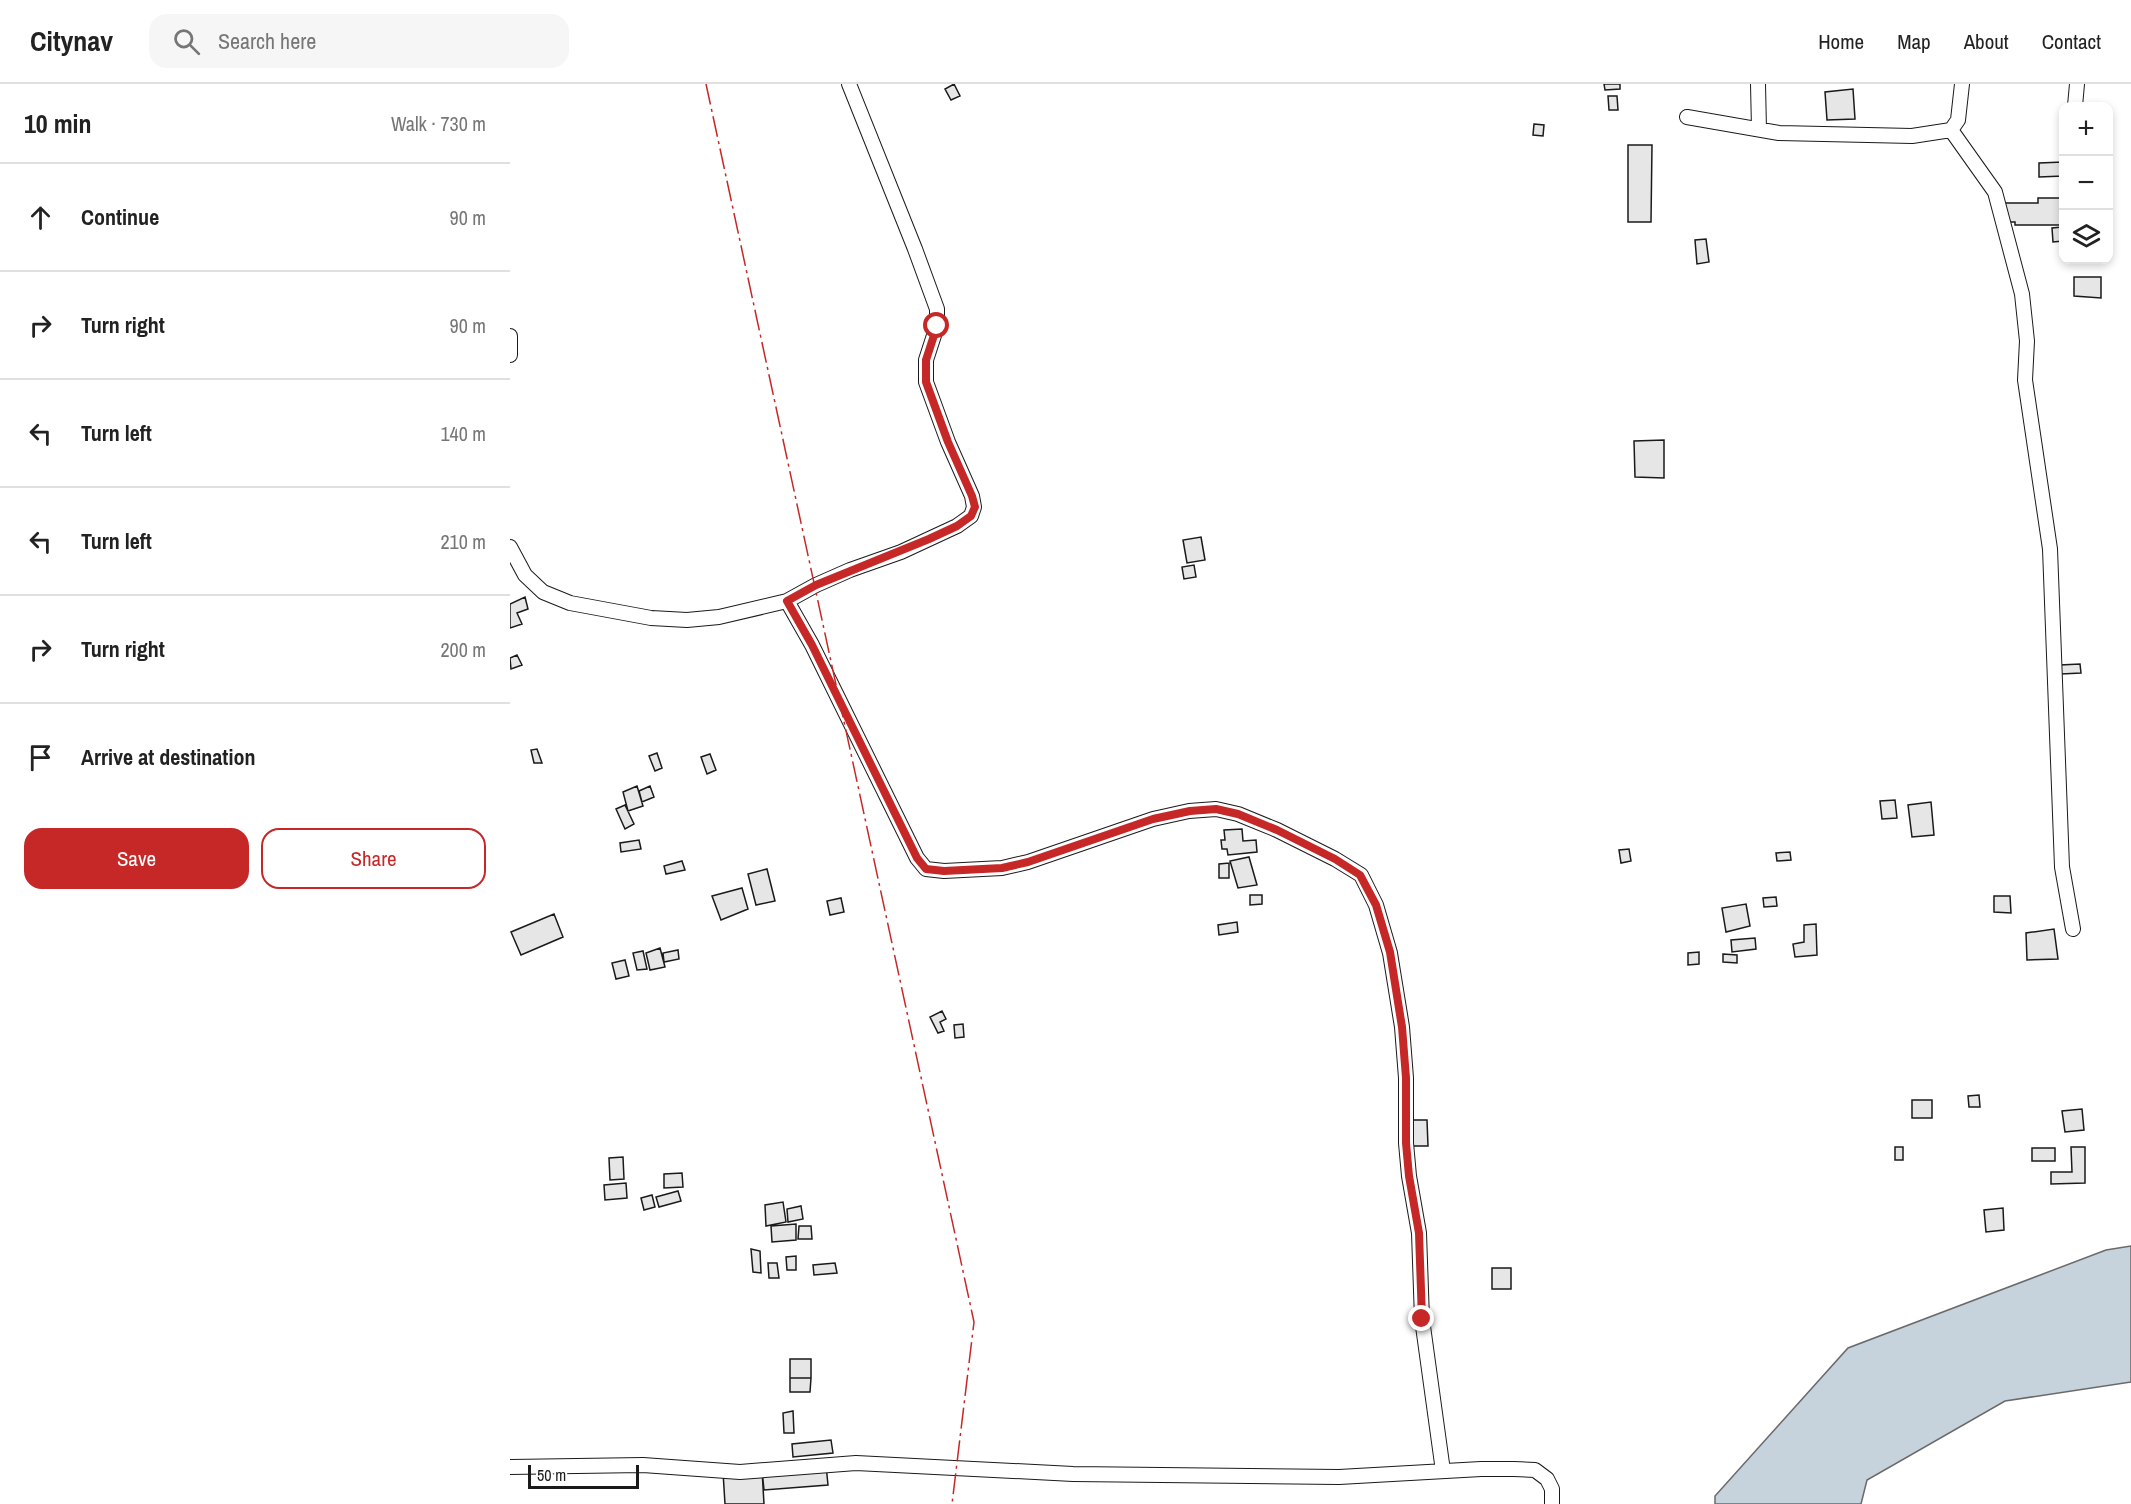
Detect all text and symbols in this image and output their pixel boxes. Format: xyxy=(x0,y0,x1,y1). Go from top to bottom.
search box xyxy=(149,14,569,68)
text: Citynav xyxy=(30,22,113,60)
icon: search xyxy=(170,25,203,58)
text: Search here xyxy=(218,26,316,56)
text: Home xyxy=(1818,27,1864,56)
text: Map xyxy=(1897,27,1931,56)
text: About xyxy=(1964,27,2009,56)
text: Contact xyxy=(2042,27,2101,56)
map controls xyxy=(2059,102,2113,264)
button: + xyxy=(2059,102,2113,156)
text: 10 min xyxy=(24,106,92,141)
text: Walk · 730 m xyxy=(391,110,486,137)
button: − xyxy=(2059,156,2113,210)
icon: ahead xyxy=(24,201,57,234)
text: Continue xyxy=(81,202,159,232)
text: 90 m xyxy=(450,204,486,231)
button: layers xyxy=(2059,210,2113,264)
icon: right xyxy=(24,309,57,342)
text: Turn right xyxy=(81,310,165,340)
text: 90 m xyxy=(450,312,486,339)
route start xyxy=(923,312,949,338)
icon: left xyxy=(24,417,57,450)
text: Turn left xyxy=(81,418,152,448)
text: 140 m xyxy=(440,420,486,447)
icon: left xyxy=(24,525,57,558)
text: Turn left xyxy=(81,526,152,556)
text: 210 m xyxy=(440,528,486,555)
icon: right xyxy=(24,633,57,666)
text: Turn right xyxy=(81,634,165,664)
text: 200 m xyxy=(440,636,486,663)
icon: arrive xyxy=(24,741,57,774)
text: Arrive at destination xyxy=(81,742,255,772)
button: Save xyxy=(24,828,249,889)
button: Share xyxy=(261,828,486,889)
route end xyxy=(1408,1305,1434,1331)
scale bar xyxy=(528,1462,639,1490)
text: 50 m xyxy=(537,1464,566,1486)

